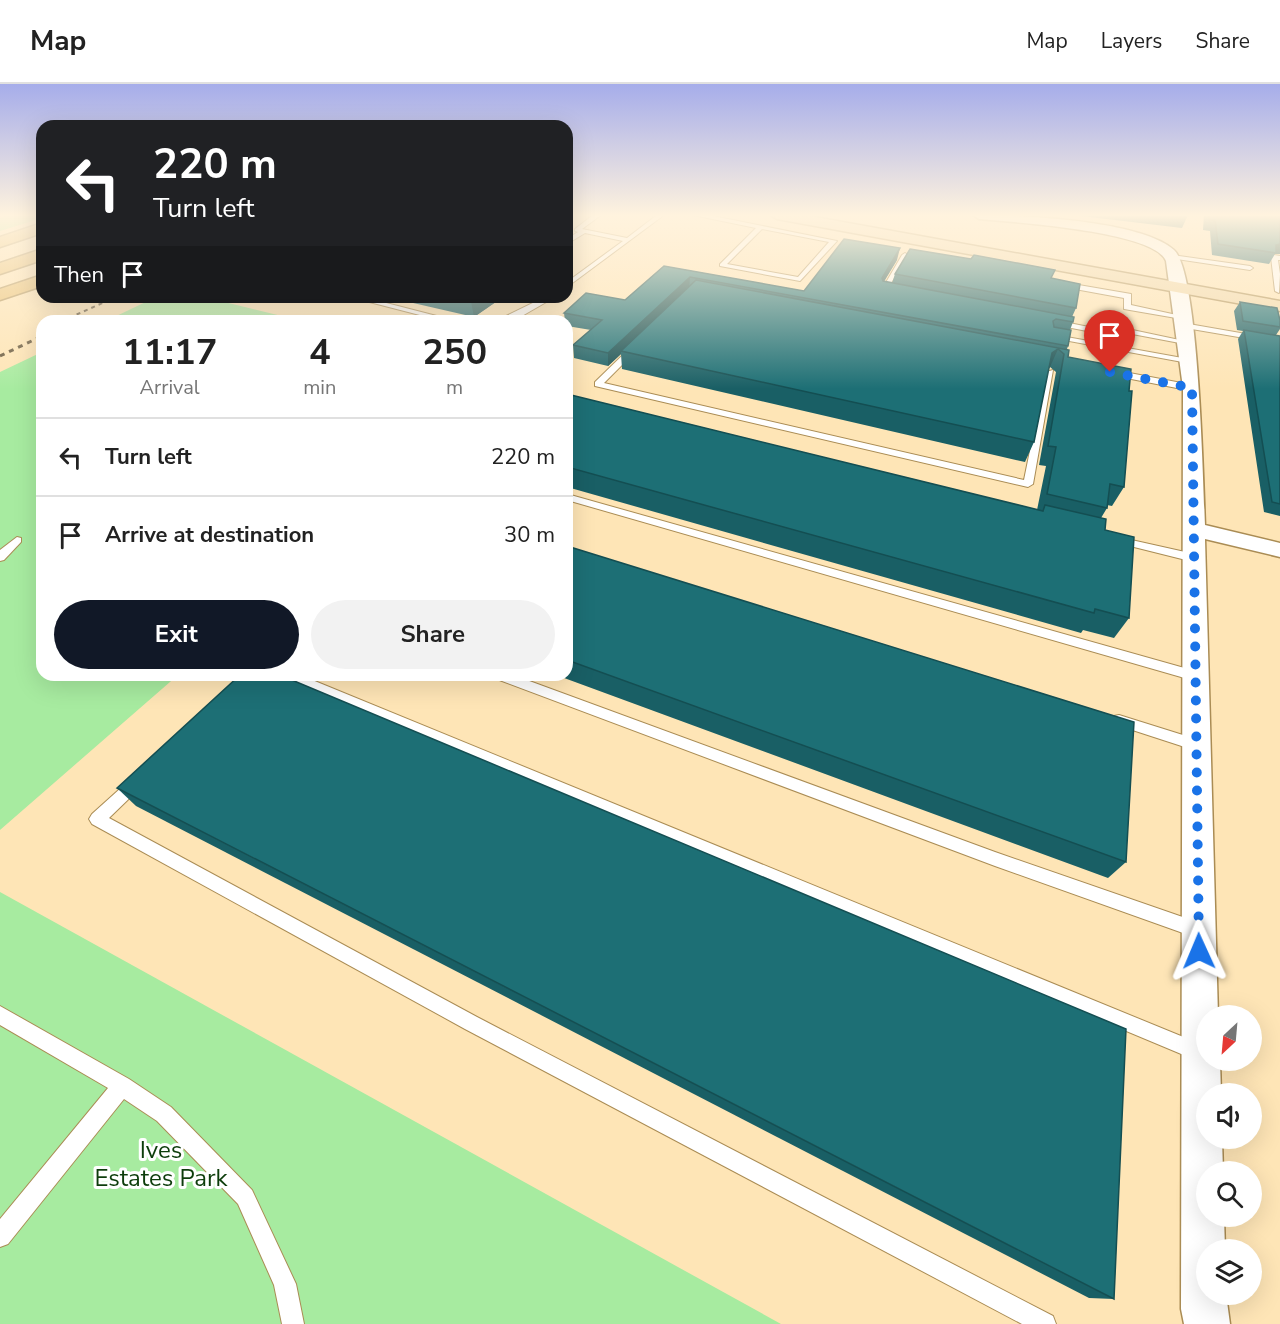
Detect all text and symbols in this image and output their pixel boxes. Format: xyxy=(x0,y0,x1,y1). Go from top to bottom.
text: Map xyxy=(30,22,86,60)
text: Map xyxy=(1026,27,1068,55)
text: Layers xyxy=(1101,27,1162,55)
text: Share xyxy=(1195,27,1250,55)
text: 220 m xyxy=(153,136,277,193)
icon: left xyxy=(54,144,132,222)
text: Turn left xyxy=(153,190,254,227)
icon: arrive xyxy=(116,258,149,291)
text: Then xyxy=(54,260,104,290)
pin xyxy=(1084,310,1135,372)
icon: arrive xyxy=(1093,319,1126,352)
text: 11:17 xyxy=(122,328,217,377)
text: 4 xyxy=(309,328,331,377)
text: 250 xyxy=(422,328,487,377)
text: Arrival xyxy=(140,374,200,401)
text: min xyxy=(303,374,336,401)
text: m xyxy=(446,374,463,401)
icon: left xyxy=(54,441,87,474)
text: Turn left xyxy=(105,442,192,472)
text: 220 m xyxy=(491,442,555,472)
icon: arrive xyxy=(54,519,87,552)
text: Arrive at destination xyxy=(105,520,314,550)
text: 30 m xyxy=(504,520,555,550)
button: Exit xyxy=(54,600,299,669)
button: Share xyxy=(311,600,555,669)
position arrow xyxy=(1167,919,1231,983)
north arrow xyxy=(1196,1005,1262,1071)
map controls xyxy=(1196,1005,1262,1305)
button: sound xyxy=(1196,1083,1262,1149)
park label: Ives Estates Park xyxy=(94,1134,229,1194)
button: search xyxy=(1196,1161,1262,1227)
button: layers xyxy=(1196,1239,1262,1305)

